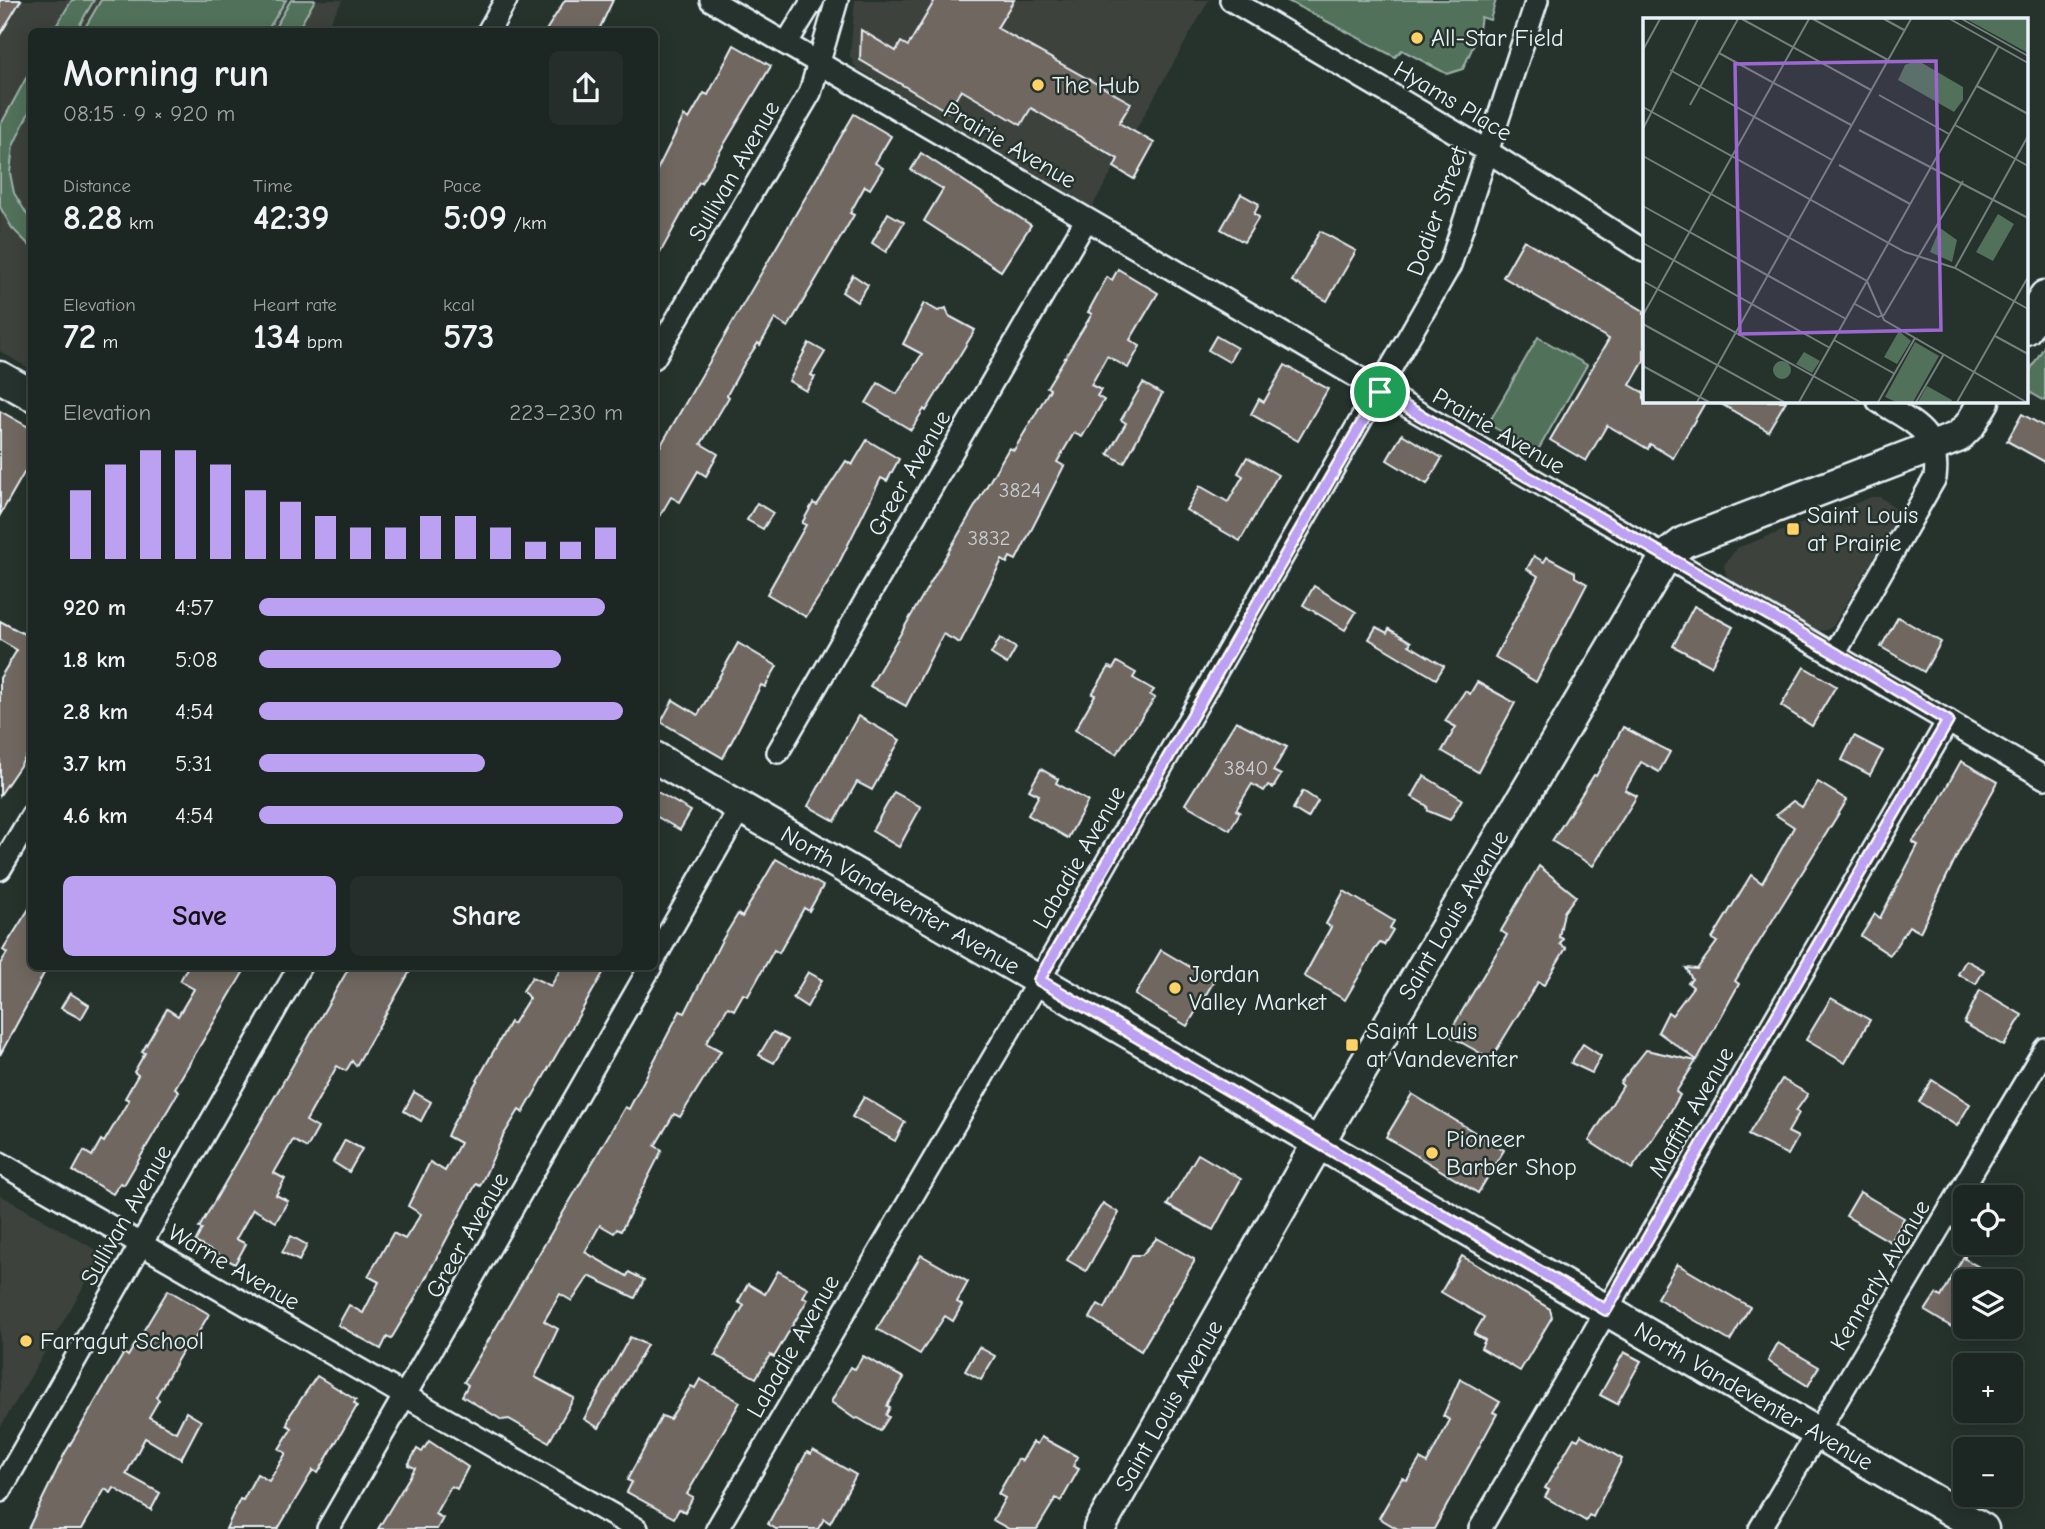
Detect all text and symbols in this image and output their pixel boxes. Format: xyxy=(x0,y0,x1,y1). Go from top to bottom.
inset map xyxy=(1643,18,2028,402)
place label: All-Star Field xyxy=(1431,24,1564,52)
marker: All-Star Field xyxy=(1409,30,1425,46)
button: share xyxy=(549,51,623,125)
text: Morning run xyxy=(63,52,269,96)
street label: Hyams Place xyxy=(1389,55,1517,147)
place label: The Hub xyxy=(1052,71,1140,99)
marker: The Hub xyxy=(1030,77,1046,93)
street label: Sullivan Avenue xyxy=(682,96,786,246)
street label: Prairie Avenue xyxy=(939,96,1081,194)
text: 08:15 · 9 × 920 m xyxy=(63,100,235,127)
street label: Dodier Street xyxy=(1401,141,1474,280)
text: Distance xyxy=(63,175,131,197)
text: Time xyxy=(253,175,292,197)
text: Pace xyxy=(443,175,481,197)
text: 8.28 xyxy=(63,197,123,238)
text: 42:39 xyxy=(253,197,330,238)
text: 5:09 xyxy=(443,197,507,238)
text: km xyxy=(123,212,154,234)
text: /km xyxy=(507,212,547,234)
text: Elevation xyxy=(63,294,136,316)
text: Heart rate xyxy=(253,294,337,316)
text: kcal xyxy=(443,294,475,316)
text: 72 xyxy=(63,316,96,357)
text: 134 xyxy=(253,316,300,357)
text: 573 xyxy=(443,316,495,357)
text: m xyxy=(96,331,118,353)
text: bpm xyxy=(300,331,343,353)
pin xyxy=(1350,362,1410,422)
icon: arrive xyxy=(1361,373,1399,411)
street label: Prairie Avenue xyxy=(1428,382,1570,480)
text: Elevation xyxy=(63,399,151,426)
text: 223–230 m xyxy=(509,399,623,426)
street label: Greer Avenue xyxy=(862,405,956,541)
house number: 3824 xyxy=(999,478,1041,502)
place label: Saint Louis at Prairie xyxy=(1807,501,1918,557)
marker: Saint Louis at Prairie xyxy=(1785,521,1801,537)
house number: 3832 xyxy=(967,526,1011,550)
text: 920 m xyxy=(63,594,126,621)
text: 4:57 xyxy=(175,594,214,621)
text: 1.8 km xyxy=(63,646,126,673)
text: 5:08 xyxy=(175,646,217,673)
text: 2.8 km xyxy=(63,698,128,725)
text: 4:54 xyxy=(175,698,214,725)
text: 3.7 km xyxy=(63,750,127,777)
text: 5:31 xyxy=(175,750,212,777)
house number: 3840 xyxy=(1224,756,1268,780)
street label: Labadie Avenue xyxy=(1027,781,1131,933)
text: 4.6 km xyxy=(63,802,128,829)
text: 4:54 xyxy=(175,802,214,829)
street label: North Vandeventer Avenue xyxy=(776,820,1025,980)
street label: Saint Louis Avenue xyxy=(1392,825,1515,1005)
button: Save xyxy=(63,876,336,956)
button: Share xyxy=(350,876,623,956)
place label: Jordan Valley Market xyxy=(1189,960,1327,1016)
marker: Jordan Valley Market xyxy=(1167,980,1183,996)
place label: Saint Louis at Vandeventer xyxy=(1366,1017,1518,1073)
marker: Saint Louis at Vandeventer xyxy=(1344,1037,1360,1053)
street label: Maffitt Avenue xyxy=(1642,1042,1740,1182)
place label: Pioneer Barber Shop xyxy=(1446,1125,1577,1181)
street label: Sullivan Avenue xyxy=(74,1140,178,1290)
marker: Pioneer Barber Shop xyxy=(1424,1145,1440,1161)
street label: Greer Avenue xyxy=(420,1167,514,1303)
map controls xyxy=(1953,1185,2023,1507)
button: locate xyxy=(1953,1185,2023,1255)
street label: Kennerly Avenue xyxy=(1824,1195,1936,1355)
street label: Warne Avenue xyxy=(163,1218,305,1316)
button: layers xyxy=(1953,1269,2023,1339)
street label: Labadie Avenue xyxy=(741,1270,845,1422)
street label: Saint Louis Avenue xyxy=(1109,1315,1229,1496)
street label: North Vandeventer Avenue xyxy=(1629,1316,1878,1476)
place label: Farragut School xyxy=(40,1327,204,1355)
marker: Farragut School xyxy=(18,1333,34,1349)
button: + xyxy=(1953,1353,2023,1423)
button: − xyxy=(1953,1437,2023,1507)

